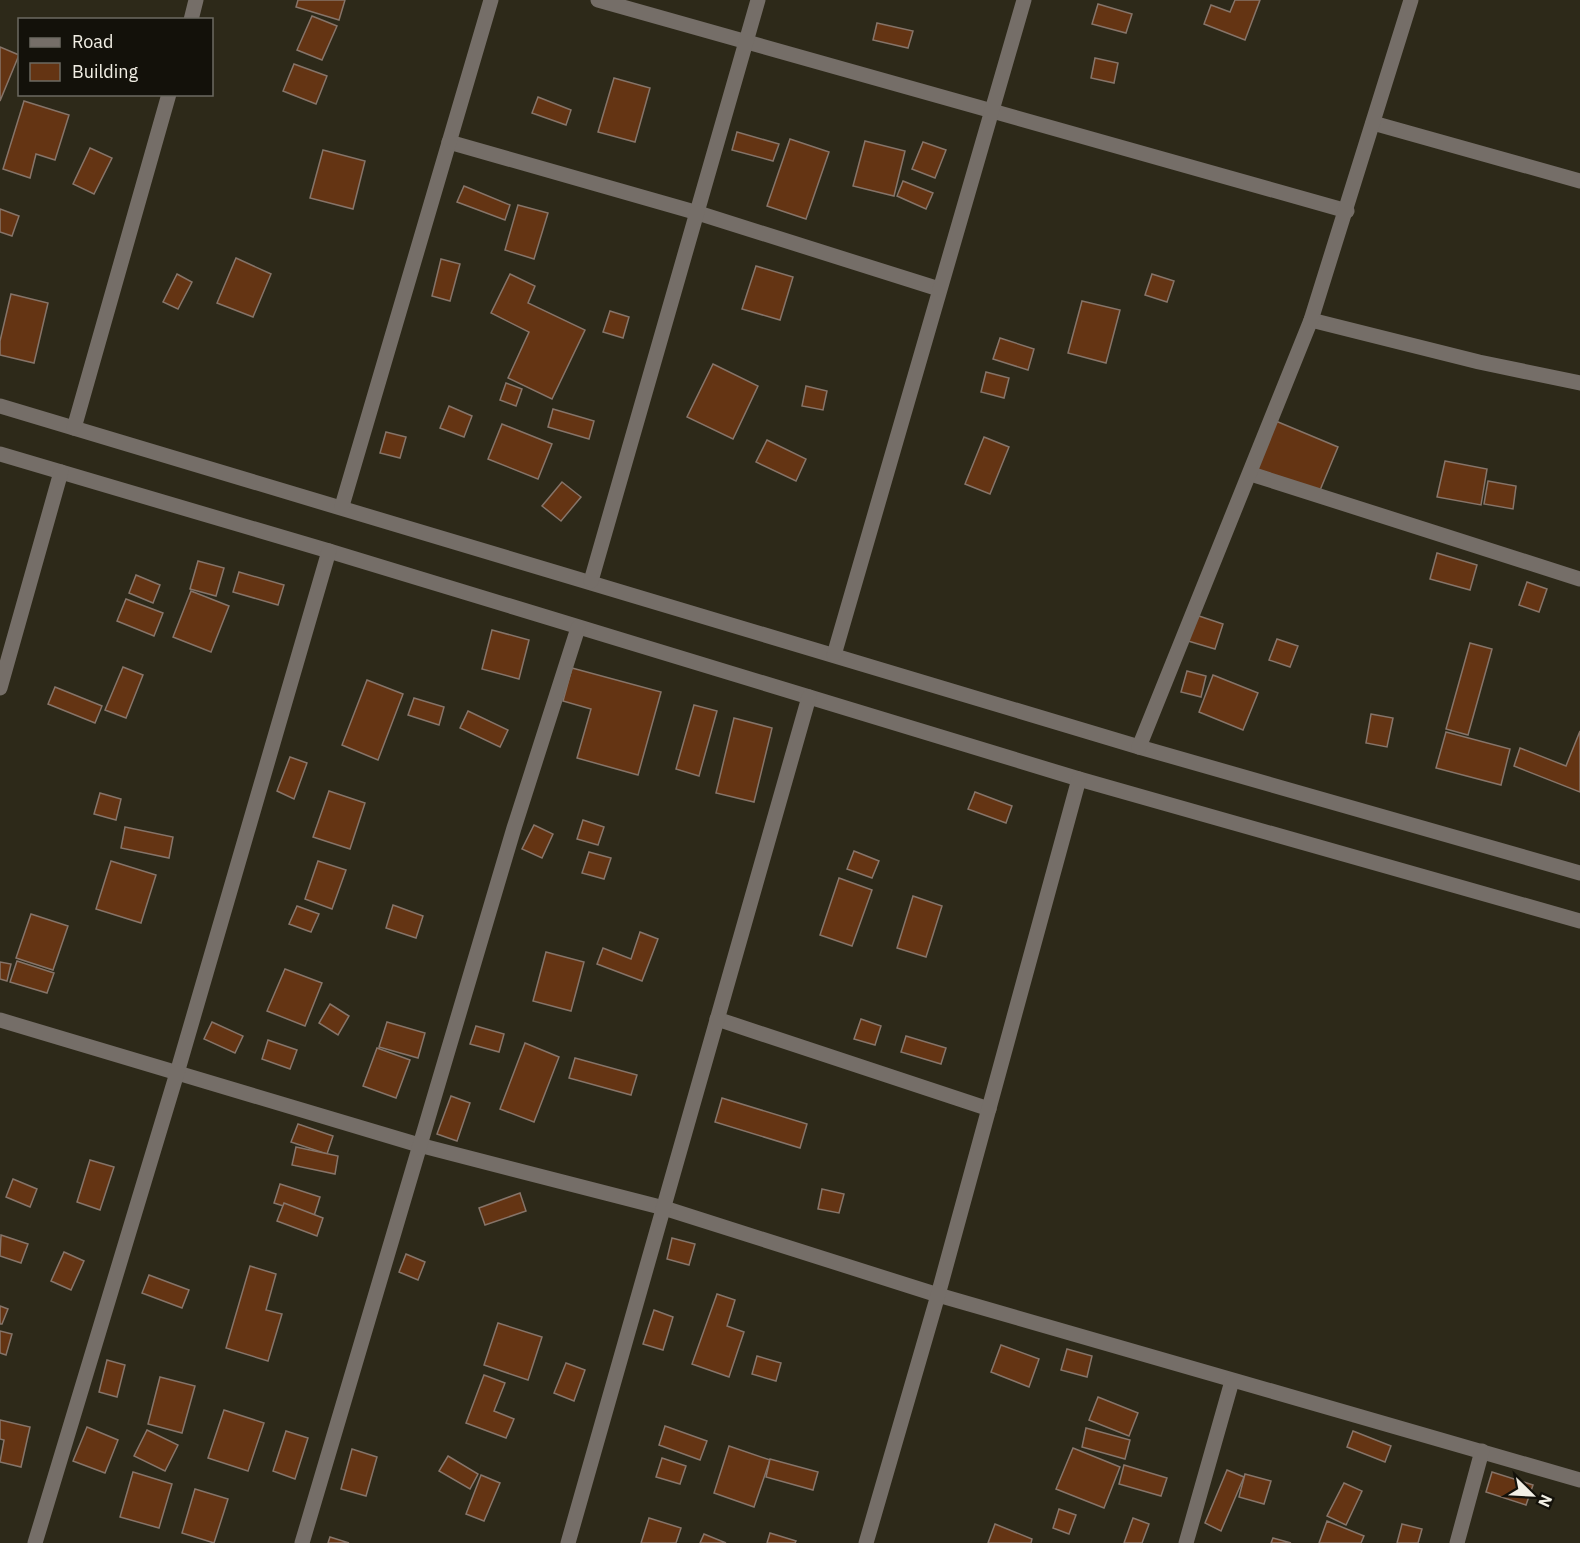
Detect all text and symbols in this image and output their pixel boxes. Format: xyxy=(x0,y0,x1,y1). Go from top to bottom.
legend xyxy=(18,18,213,96)
text: Road xyxy=(72,30,113,53)
text: Building xyxy=(72,60,139,83)
north arrow xyxy=(1502,1465,1562,1525)
text: N xyxy=(1534,1492,1557,1510)

